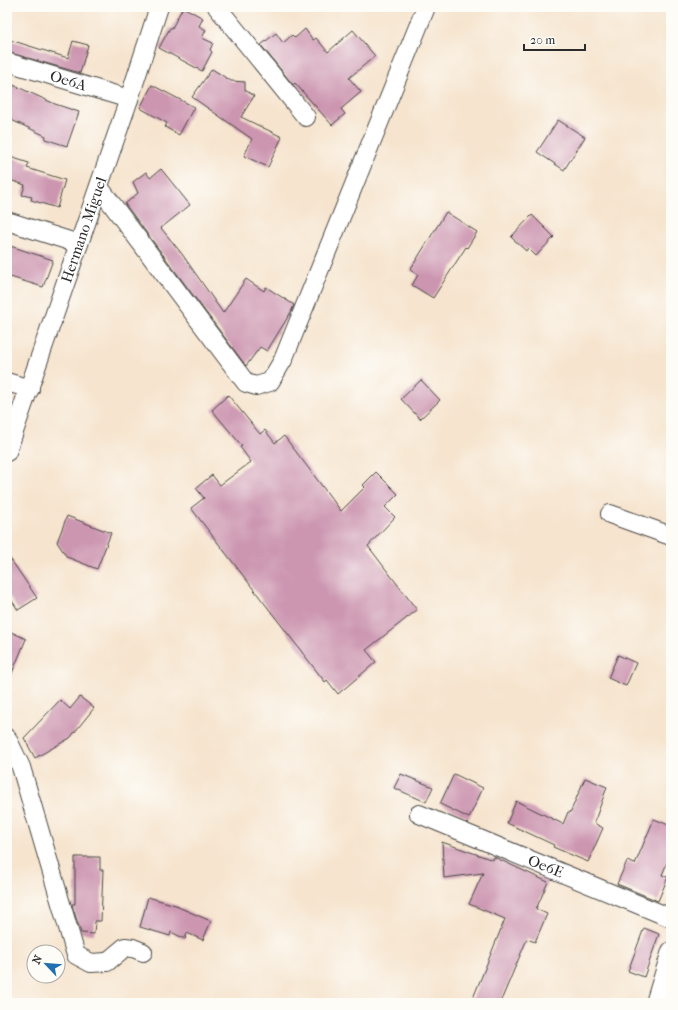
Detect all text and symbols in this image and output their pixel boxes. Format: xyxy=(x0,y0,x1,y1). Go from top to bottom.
scale bar xyxy=(524,26,585,52)
text: 20 m xyxy=(530,33,555,47)
street label: Oe6A xyxy=(48,67,89,95)
street label: Hermano Miguel xyxy=(57,175,110,285)
street label: Oe6E xyxy=(525,851,566,882)
north arrow xyxy=(26,944,66,984)
text: N xyxy=(30,953,45,966)

